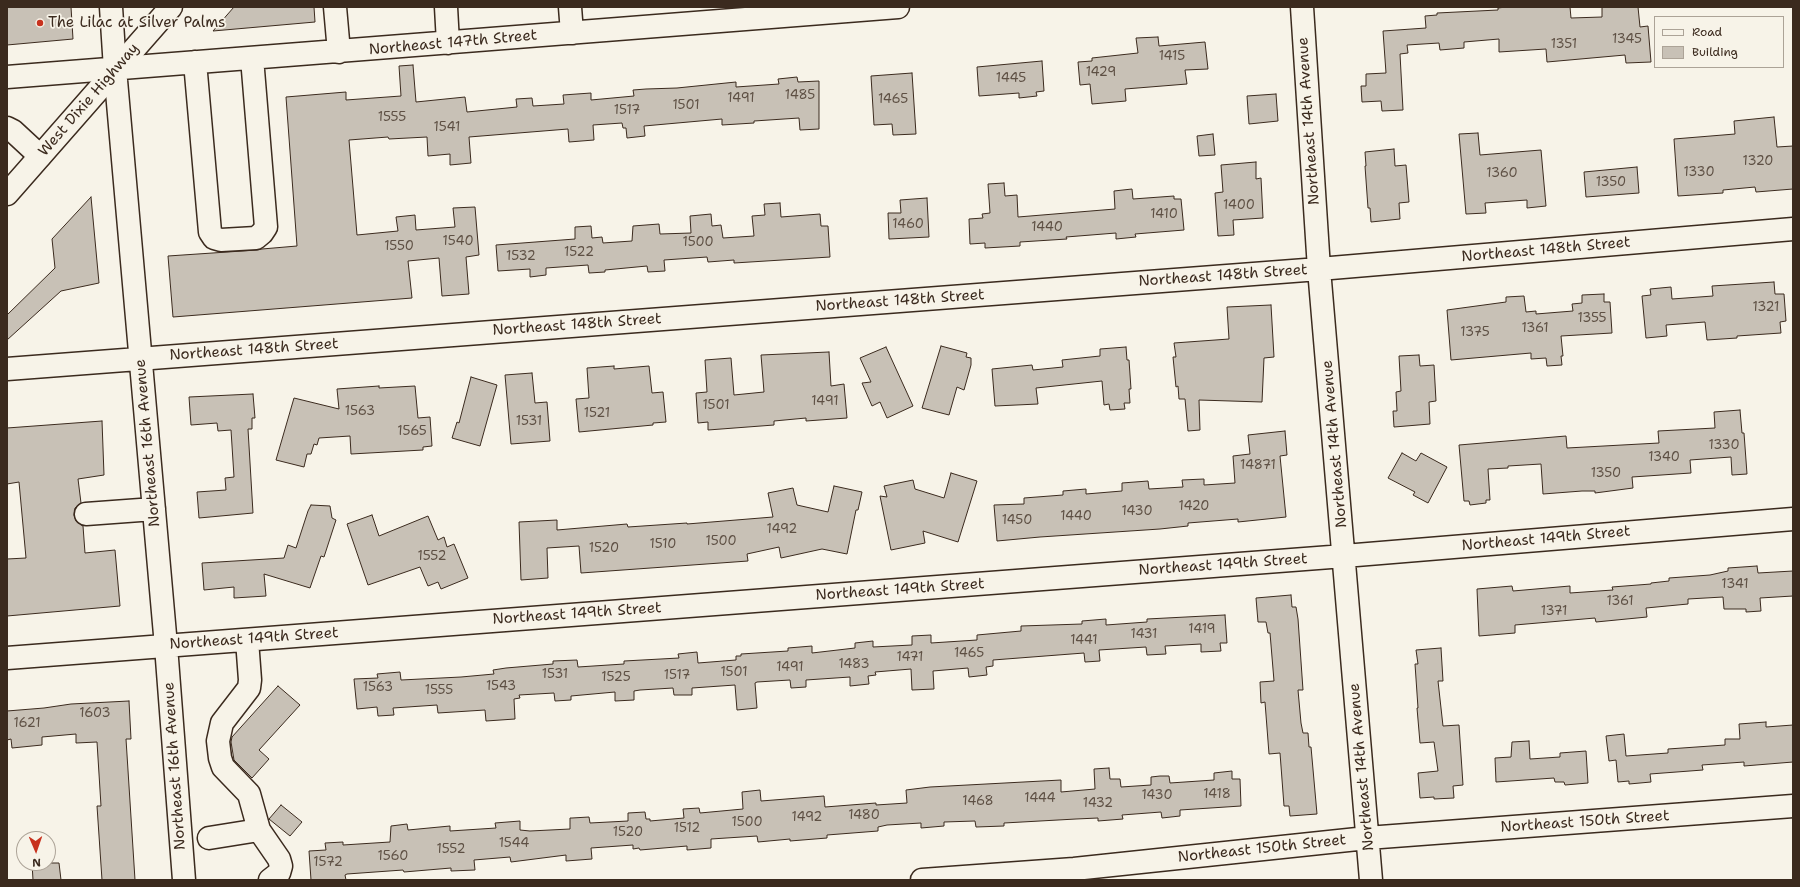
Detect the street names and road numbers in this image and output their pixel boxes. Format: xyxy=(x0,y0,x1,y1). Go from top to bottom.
street label: Northeast 147th Street xyxy=(368,27,538,59)
street label: Northeast 14th Avenue xyxy=(1294,36,1324,206)
street label: West Dixie Highway xyxy=(35,40,143,160)
street label: Northeast 148th Street xyxy=(1461,234,1631,266)
street label: Northeast 148th Street xyxy=(1138,261,1308,291)
street label: Northeast 148th Street xyxy=(815,286,985,316)
street label: Northeast 148th Street xyxy=(492,310,662,340)
street label: Northeast 148th Street xyxy=(169,335,339,365)
street label: Northeast 16th Avenue xyxy=(132,358,164,528)
street label: Northeast 14th Avenue xyxy=(1319,359,1351,529)
street label: Northeast 149th Street xyxy=(1461,523,1631,555)
street label: Northeast 149th Street xyxy=(1138,550,1308,580)
street label: Northeast 149th Street xyxy=(815,575,985,605)
street label: Northeast 149th Street xyxy=(492,599,662,629)
street label: Northeast 149th Street xyxy=(169,624,339,654)
street label: Northeast 16th Avenue xyxy=(160,681,190,851)
street label: Northeast 14th Avenue xyxy=(1346,682,1378,852)
street label: Northeast 150th Street xyxy=(1500,807,1670,837)
street label: Northeast 150th Street xyxy=(1177,831,1347,867)

